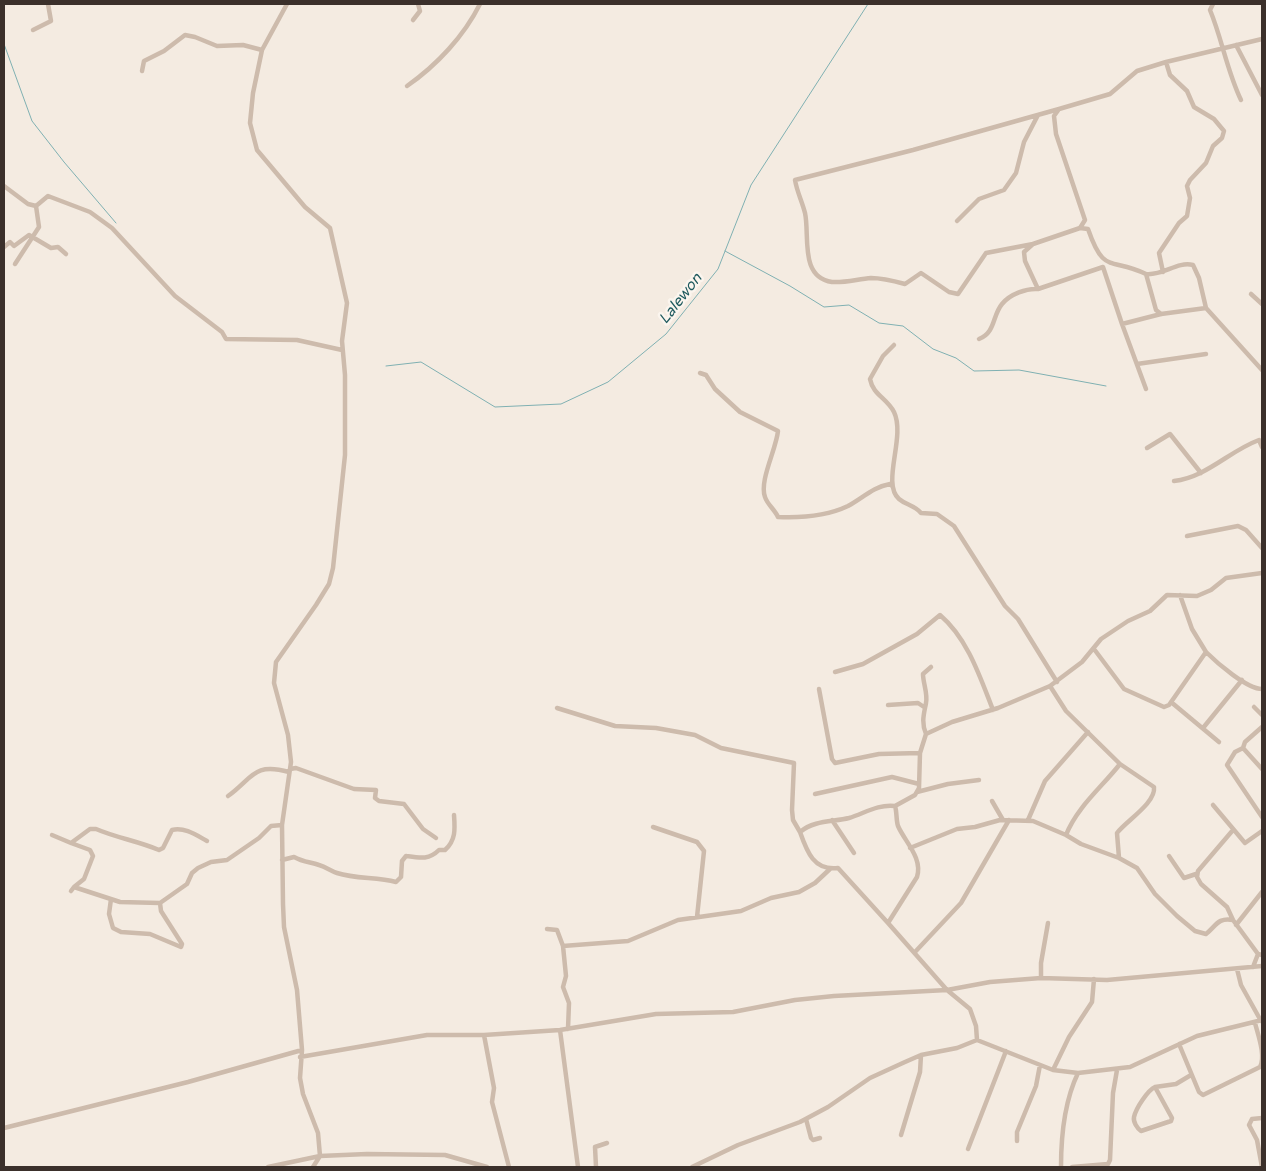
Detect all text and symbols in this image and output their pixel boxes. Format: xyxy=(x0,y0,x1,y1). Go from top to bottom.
water label: Lalewon xyxy=(656,270,706,328)

